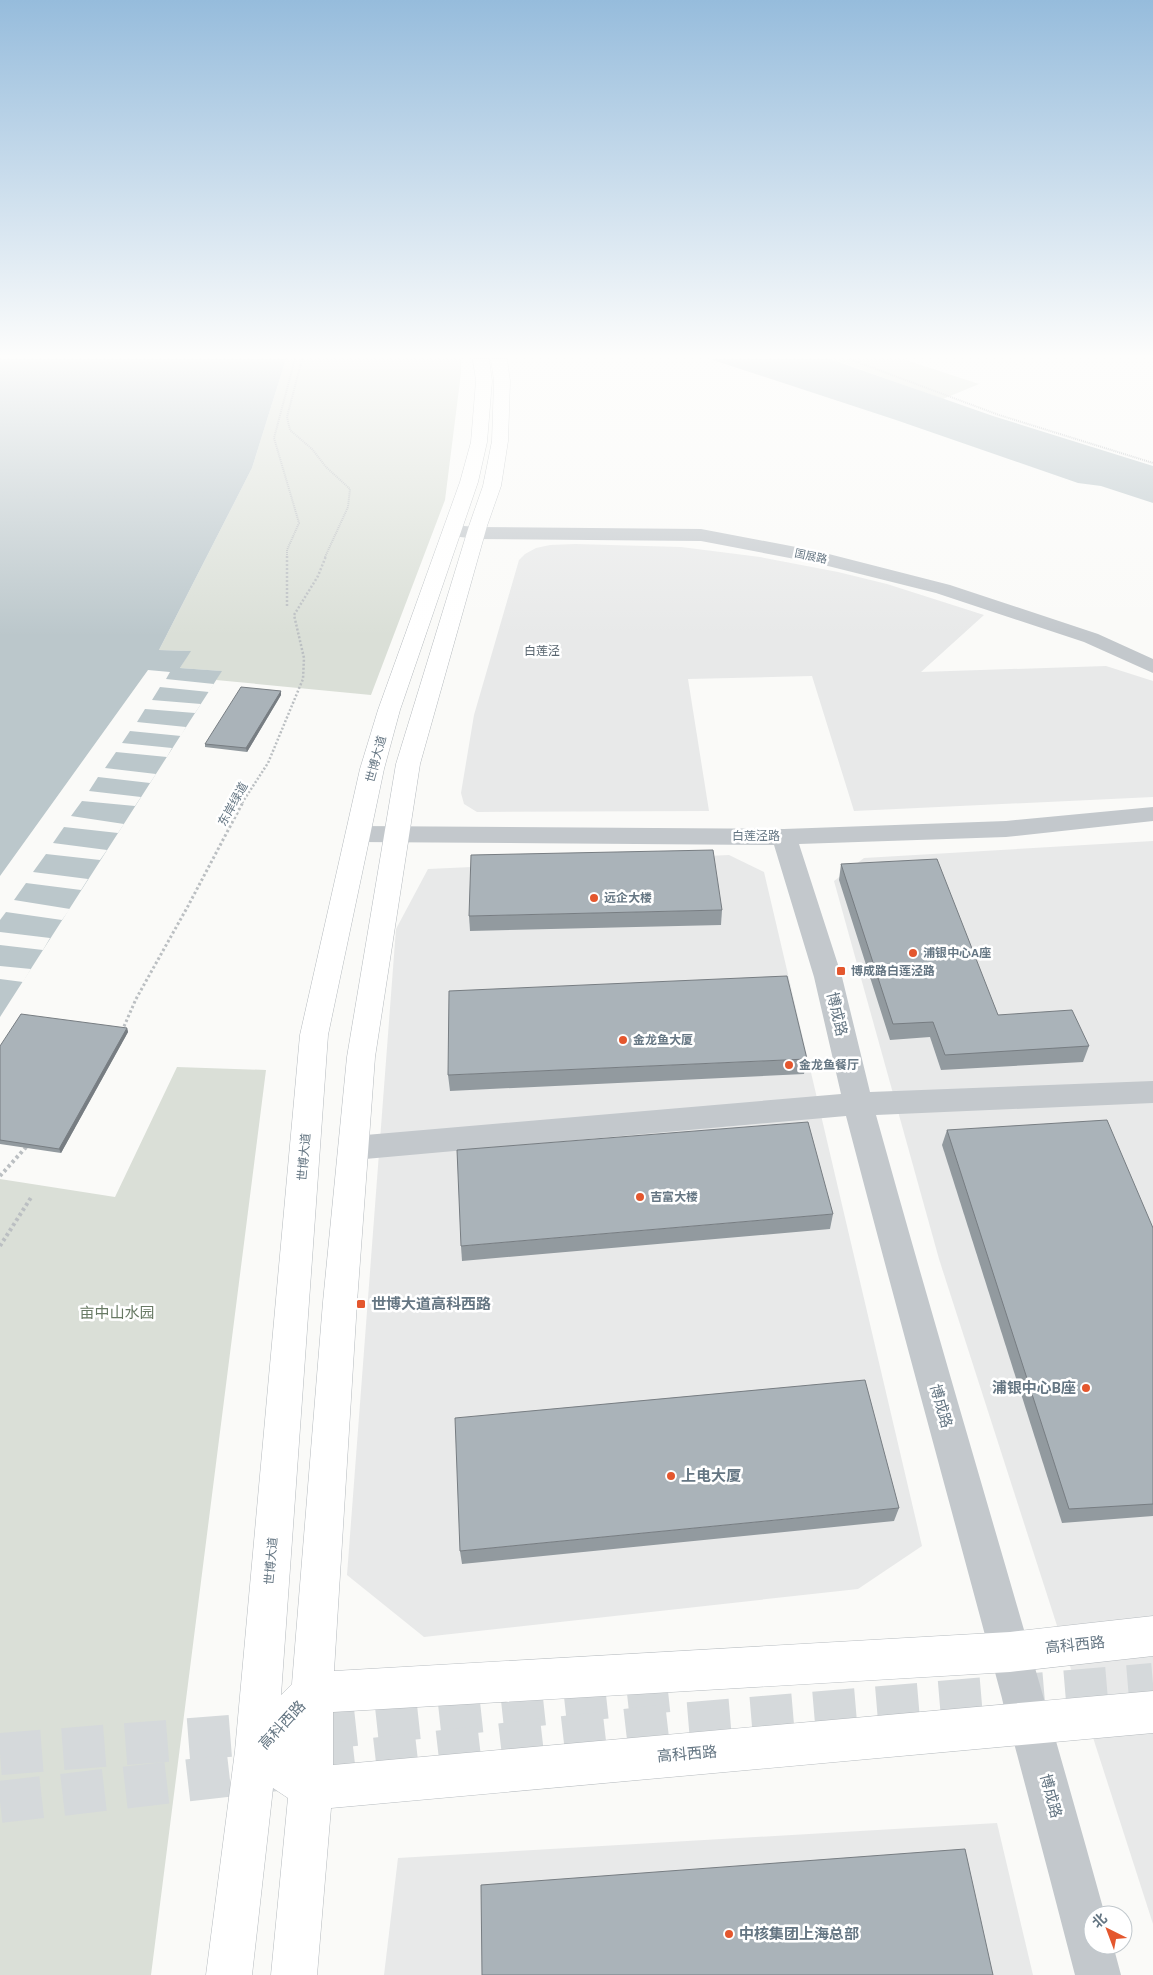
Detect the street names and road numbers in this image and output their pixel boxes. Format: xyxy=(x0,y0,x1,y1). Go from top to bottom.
street label: 国展路 xyxy=(794,546,829,565)
street label: 世博大道 xyxy=(362,734,388,784)
street label: 东岸绿道 xyxy=(214,779,250,828)
street label: 白莲泾路 xyxy=(732,828,780,842)
street label: 博成路 xyxy=(824,990,852,1038)
street label: 世博大道 xyxy=(294,1132,312,1181)
street label: 博成路 xyxy=(927,1382,957,1430)
street label: 世博大道 xyxy=(261,1536,279,1585)
street label: 高科西路 xyxy=(1044,1632,1106,1656)
street label: 高科西路 xyxy=(254,1696,308,1752)
street label: 高科西路 xyxy=(656,1741,718,1765)
street label: 博成路 xyxy=(1037,1772,1066,1820)

